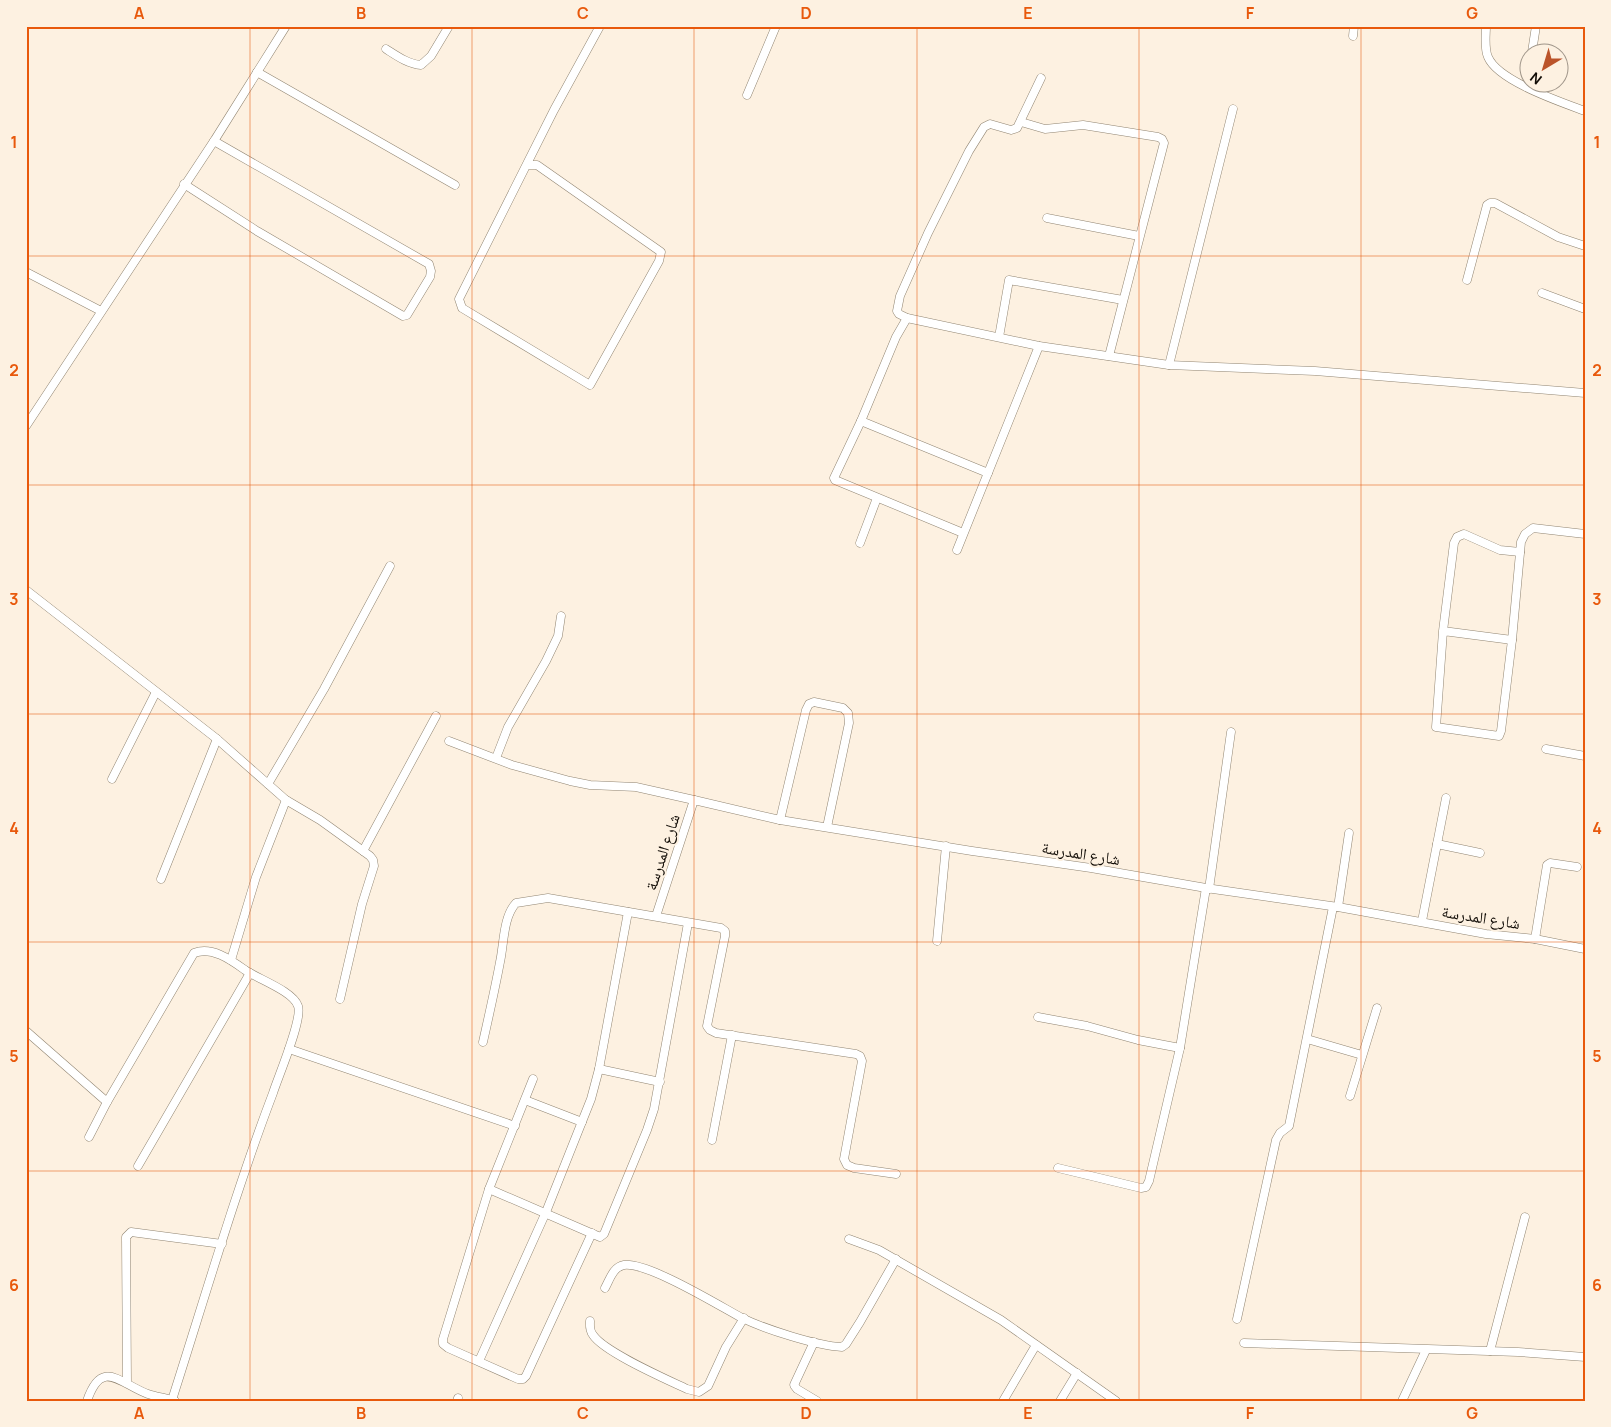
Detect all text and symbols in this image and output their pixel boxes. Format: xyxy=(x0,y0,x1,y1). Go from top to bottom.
text: A xyxy=(134,2,145,24)
text: B xyxy=(356,2,366,24)
text: C xyxy=(577,2,589,24)
text: D xyxy=(800,2,812,24)
text: E xyxy=(1023,2,1033,24)
text: F xyxy=(1246,2,1255,24)
text: G xyxy=(1466,2,1478,24)
north arrow xyxy=(1518,42,1568,92)
text: N xyxy=(1526,68,1546,89)
text: 1 xyxy=(10,131,18,153)
text: 1 xyxy=(1593,131,1601,153)
text: 2 xyxy=(9,359,19,381)
text: 2 xyxy=(1592,359,1602,381)
text: 3 xyxy=(9,588,19,610)
text: 3 xyxy=(1592,588,1602,610)
street label: شارع المدرسة xyxy=(639,811,685,893)
text: 4 xyxy=(9,817,19,839)
text: 4 xyxy=(1592,817,1602,839)
street label: شارع المدرسة xyxy=(1040,836,1122,870)
street label: شارع المدرسة xyxy=(1440,900,1522,934)
text: 5 xyxy=(9,1045,19,1067)
text: 5 xyxy=(1592,1045,1602,1067)
text: 6 xyxy=(9,1274,19,1296)
text: 6 xyxy=(1592,1274,1602,1296)
text: A xyxy=(134,1402,145,1424)
text: B xyxy=(356,1402,366,1424)
text: C xyxy=(577,1402,589,1424)
text: D xyxy=(800,1402,812,1424)
text: E xyxy=(1023,1402,1033,1424)
text: F xyxy=(1246,1402,1255,1424)
text: G xyxy=(1466,1402,1478,1424)

